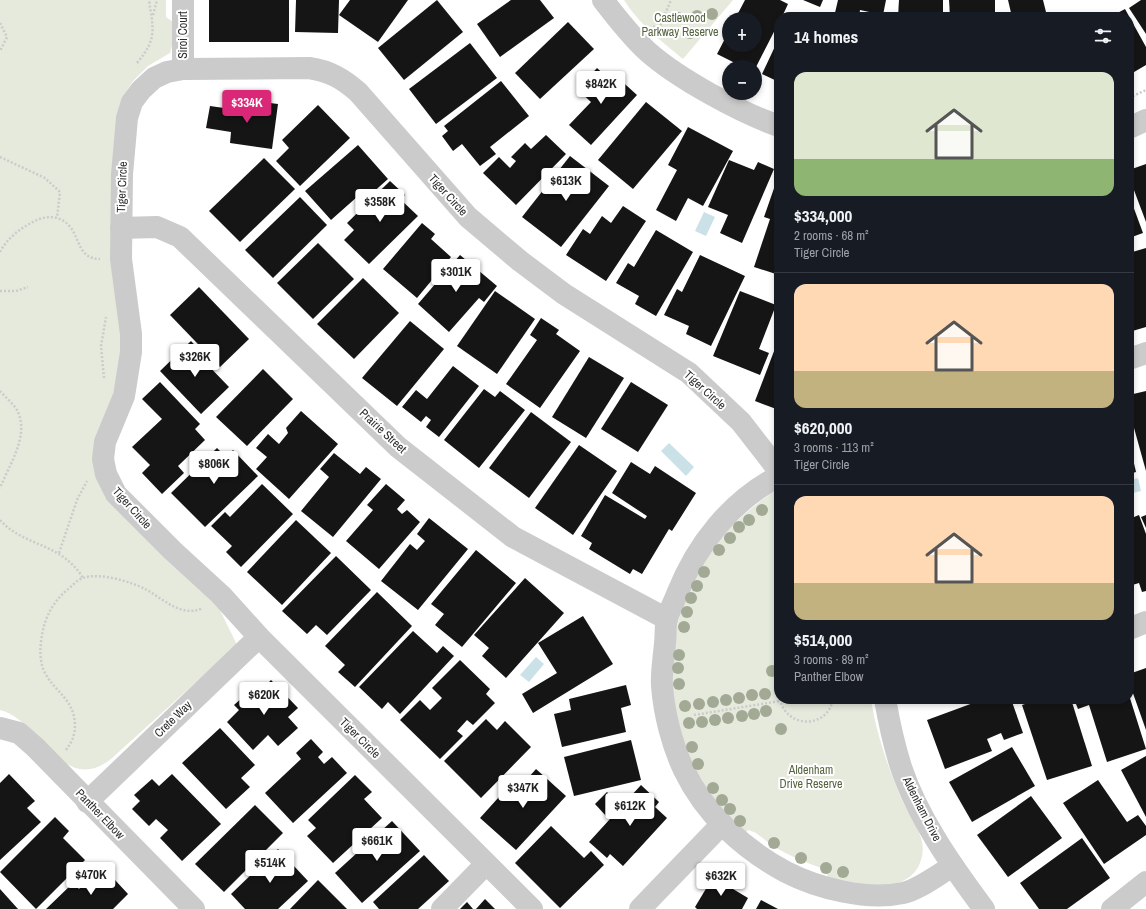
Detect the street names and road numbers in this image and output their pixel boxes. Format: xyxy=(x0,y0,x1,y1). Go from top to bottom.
street label: Siroi Court xyxy=(175,11,191,59)
street label: Tiger Circle xyxy=(113,161,131,213)
street label: Tiger Circle xyxy=(425,171,471,219)
street label: Tiger Circle xyxy=(681,367,729,413)
street label: Prairie Street xyxy=(356,405,410,457)
street label: Tiger Circle xyxy=(109,484,155,532)
street label: Crete Way xyxy=(151,697,195,741)
street label: Tiger Circle xyxy=(336,714,384,762)
street label: Aldenham Drive xyxy=(898,773,945,844)
street label: Panther Elbow xyxy=(72,785,129,843)

